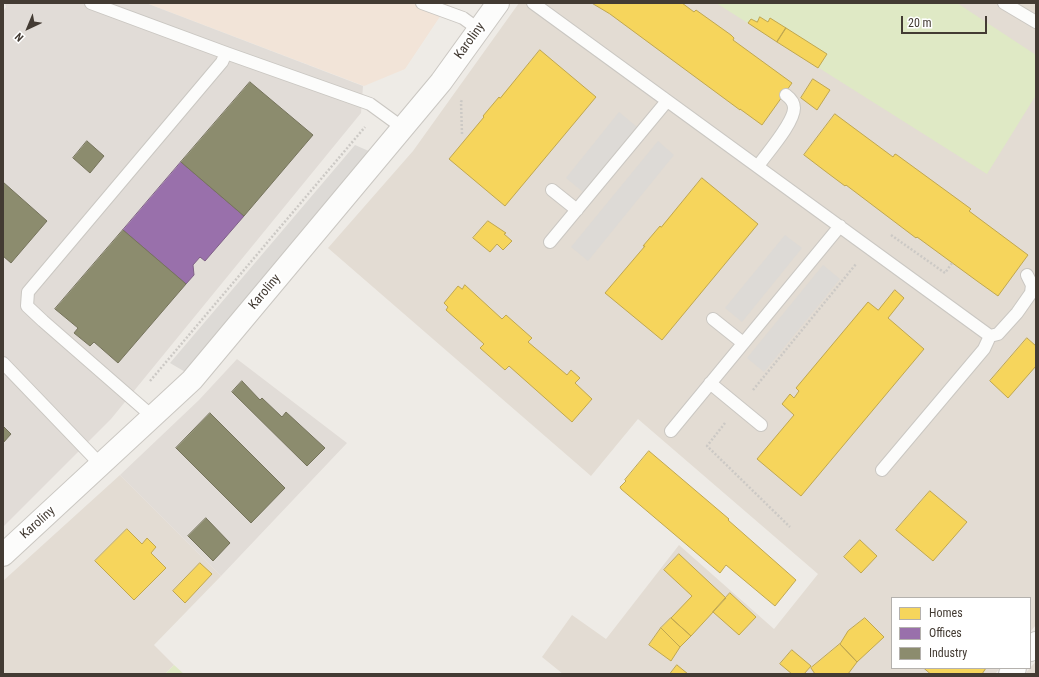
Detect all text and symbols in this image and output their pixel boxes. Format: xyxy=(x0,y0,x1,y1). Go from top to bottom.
north arrow xyxy=(8,8,48,48)
scale bar xyxy=(903,8,989,34)
text: 20 m xyxy=(908,16,932,30)
street label: Karoliny xyxy=(452,20,488,62)
text: N xyxy=(12,30,26,44)
street label: Karoliny xyxy=(246,271,284,313)
street label: Karoliny xyxy=(17,503,59,543)
legend xyxy=(891,597,1031,669)
text: Homes xyxy=(929,606,963,620)
text: Offices xyxy=(929,626,962,640)
text: Industry xyxy=(929,646,967,660)

